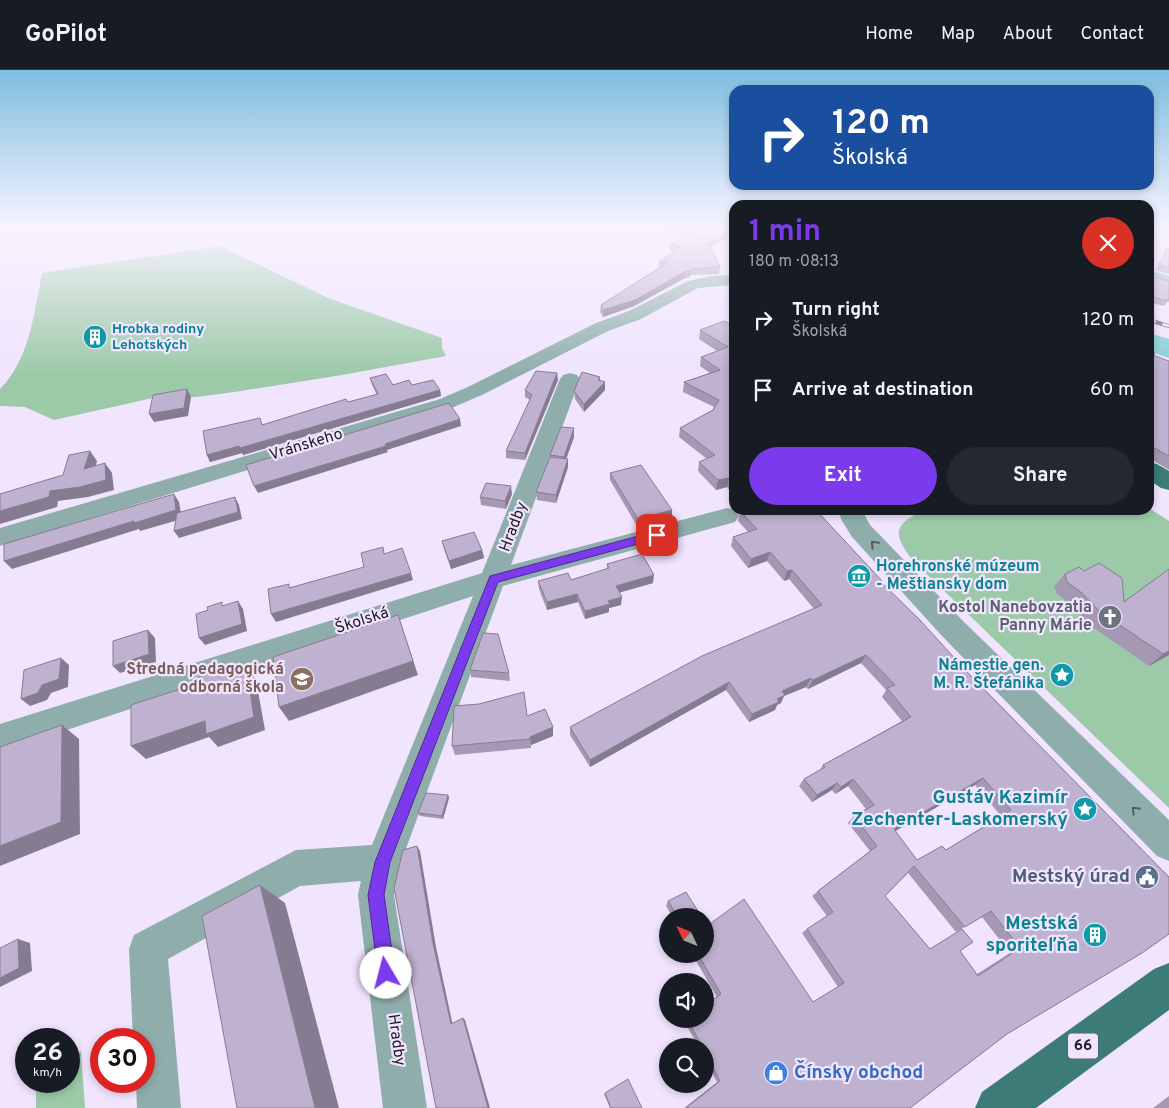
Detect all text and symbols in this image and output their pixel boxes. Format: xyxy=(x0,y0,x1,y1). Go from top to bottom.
text: GoPilot xyxy=(25,20,107,50)
text: Home xyxy=(865,23,913,46)
text: Map xyxy=(941,23,975,46)
text: About xyxy=(1003,23,1052,46)
text: Contact xyxy=(1080,23,1144,46)
text: 120 m xyxy=(832,102,930,146)
icon: right xyxy=(749,105,814,170)
text: Školská xyxy=(832,145,908,172)
text: 1 min xyxy=(749,214,821,251)
button: close xyxy=(1082,217,1134,269)
text: 180 m · 08:13 xyxy=(749,252,839,272)
text: Turn right xyxy=(792,298,880,322)
icon: right xyxy=(749,306,777,334)
text: 120 m xyxy=(1083,308,1134,332)
place label: Hrobka rodiny Lehotských xyxy=(112,321,204,354)
text: Školská xyxy=(792,322,847,342)
building icon: Hrobka rodiny Lehotských xyxy=(82,324,108,350)
icon: arrive xyxy=(749,376,777,404)
text: Arrive at destination xyxy=(792,378,973,402)
text: 60 m xyxy=(1090,378,1134,402)
street label: Vránskeho xyxy=(267,424,345,466)
button: Exit xyxy=(749,447,937,505)
button: Share xyxy=(947,447,1134,505)
street label: Hradby xyxy=(495,499,533,555)
pin xyxy=(636,514,678,556)
icon: arrive xyxy=(643,521,671,549)
one-way arrow xyxy=(871,541,880,550)
place label: Horehronské múzeum - Meštiansky dom xyxy=(876,557,1040,595)
museum icon: Horehronské múzeum - Meštiansky dom xyxy=(846,563,872,589)
place label: Kostol Nanebovzatia Panny Márie xyxy=(938,598,1092,636)
street label: Školská xyxy=(332,601,391,639)
church icon: Kostol Nanebovzatia Panny Márie xyxy=(1097,604,1123,630)
place label: Námestie gen. M. R. Štefánika xyxy=(933,656,1044,694)
place label: Stredná pedagogická odborná škola xyxy=(126,660,284,698)
place icon: Námestie gen. M. R. Štefánika xyxy=(1049,662,1075,688)
school or university icon: Stredná pedagogická odborná škola xyxy=(289,666,315,692)
place label: Gustáv Kazimír Zechenter-Laskomerský xyxy=(851,786,1068,832)
place icon: Gustáv Kazimír Zechenter-Laskomerský xyxy=(1072,796,1098,822)
one-way arrow xyxy=(1131,807,1140,816)
public building icon: Mestský úrad xyxy=(1134,864,1160,890)
place label: Mestský úrad xyxy=(1012,865,1130,889)
north arrow xyxy=(659,908,714,962)
map controls xyxy=(659,908,714,1093)
place label: Mestská sporiteľňa xyxy=(986,912,1078,958)
building icon: Mestská sporiteľňa xyxy=(1082,922,1108,948)
position arrow xyxy=(359,946,411,998)
button: sound xyxy=(659,973,714,1028)
street label: Hradby xyxy=(382,1013,410,1067)
speed limit sign: 30 xyxy=(90,1028,155,1093)
road number: 66 xyxy=(1068,1034,1098,1058)
text: 26 xyxy=(32,1038,63,1070)
button: search xyxy=(659,1038,714,1093)
shop icon: Čínsky obchod xyxy=(763,1060,789,1086)
place label: Čínsky obchod xyxy=(794,1060,923,1085)
text: km/h xyxy=(33,1065,62,1081)

